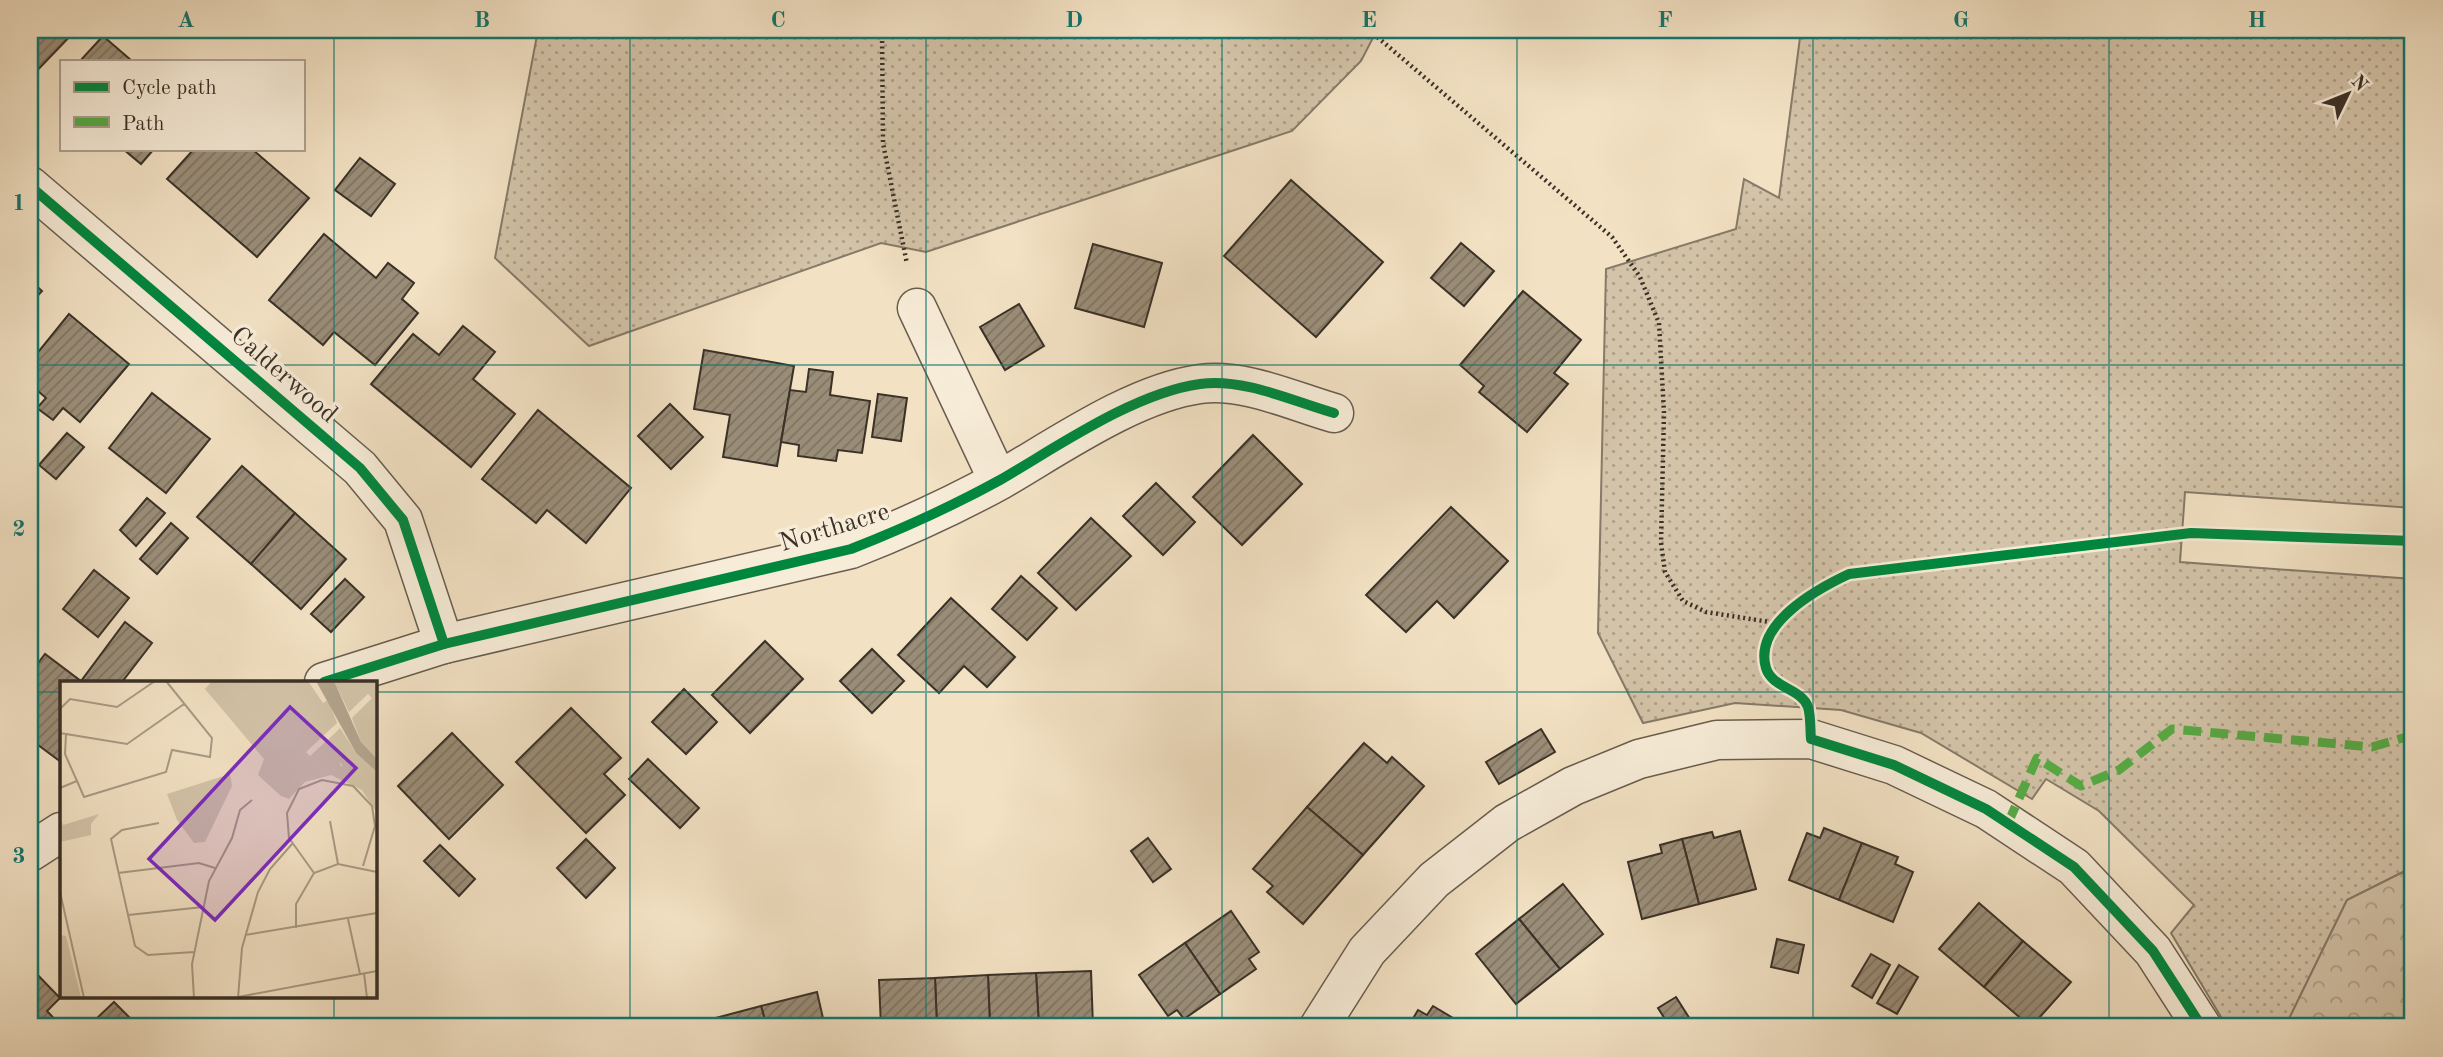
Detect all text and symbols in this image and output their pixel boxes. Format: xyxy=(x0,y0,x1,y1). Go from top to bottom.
text: A xyxy=(177,9,195,32)
text: B xyxy=(474,9,490,32)
text: C xyxy=(770,9,786,32)
text: D xyxy=(1065,9,1083,32)
text: E xyxy=(1361,9,1377,32)
text: F xyxy=(1657,9,1673,32)
text: G xyxy=(1953,9,1969,32)
text: H xyxy=(2248,9,2266,32)
legend xyxy=(60,60,304,150)
north arrow xyxy=(2314,60,2384,130)
text: N xyxy=(2347,72,2371,96)
text: Cycle path xyxy=(122,78,217,99)
text: Path xyxy=(122,114,165,135)
text: 1 xyxy=(12,192,26,215)
street label: Calderwood xyxy=(225,322,342,429)
street label: Northacre xyxy=(776,499,893,557)
text: 2 xyxy=(12,518,26,541)
inset map xyxy=(60,681,376,998)
text: 3 xyxy=(12,845,26,868)

